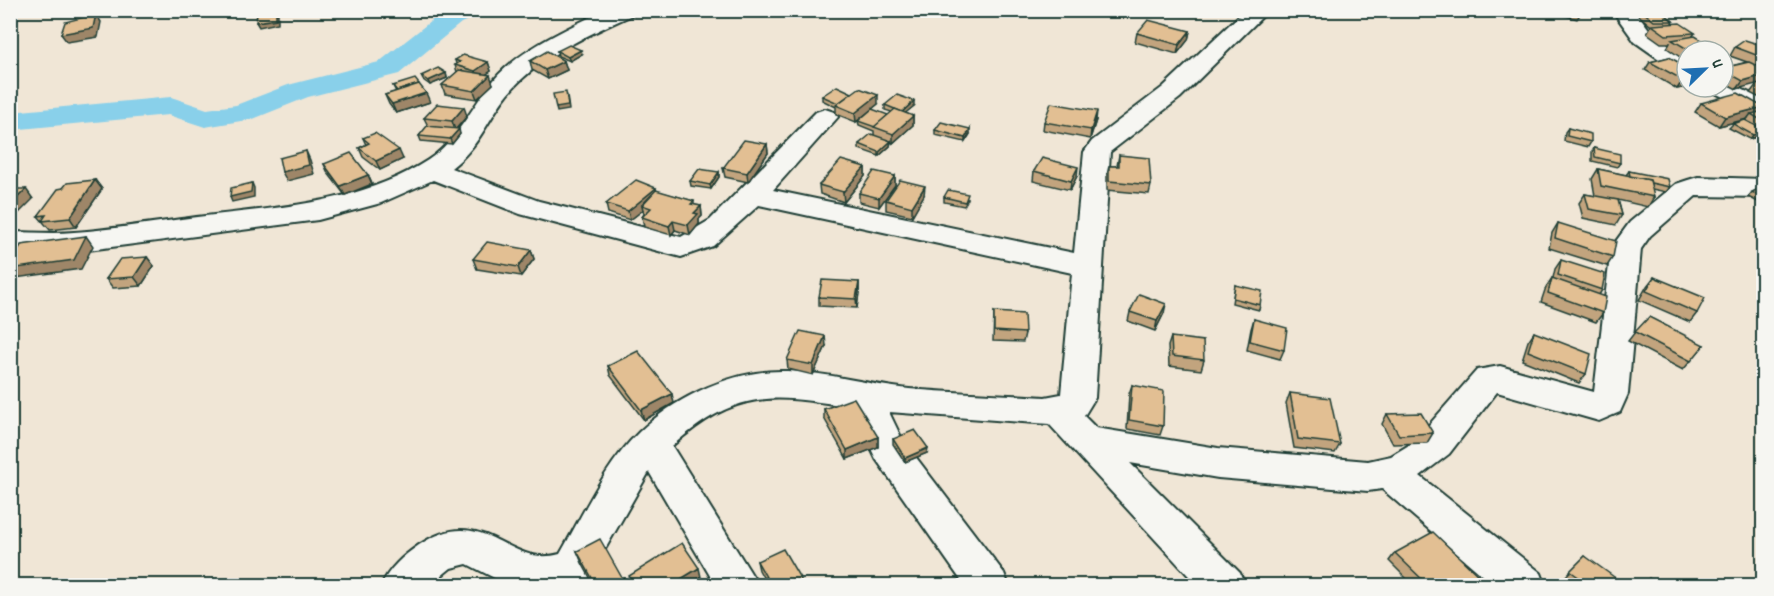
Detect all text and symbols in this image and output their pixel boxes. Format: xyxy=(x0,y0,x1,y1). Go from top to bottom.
north arrow xyxy=(1675,39,1735,99)
text: U xyxy=(1704,56,1729,72)

